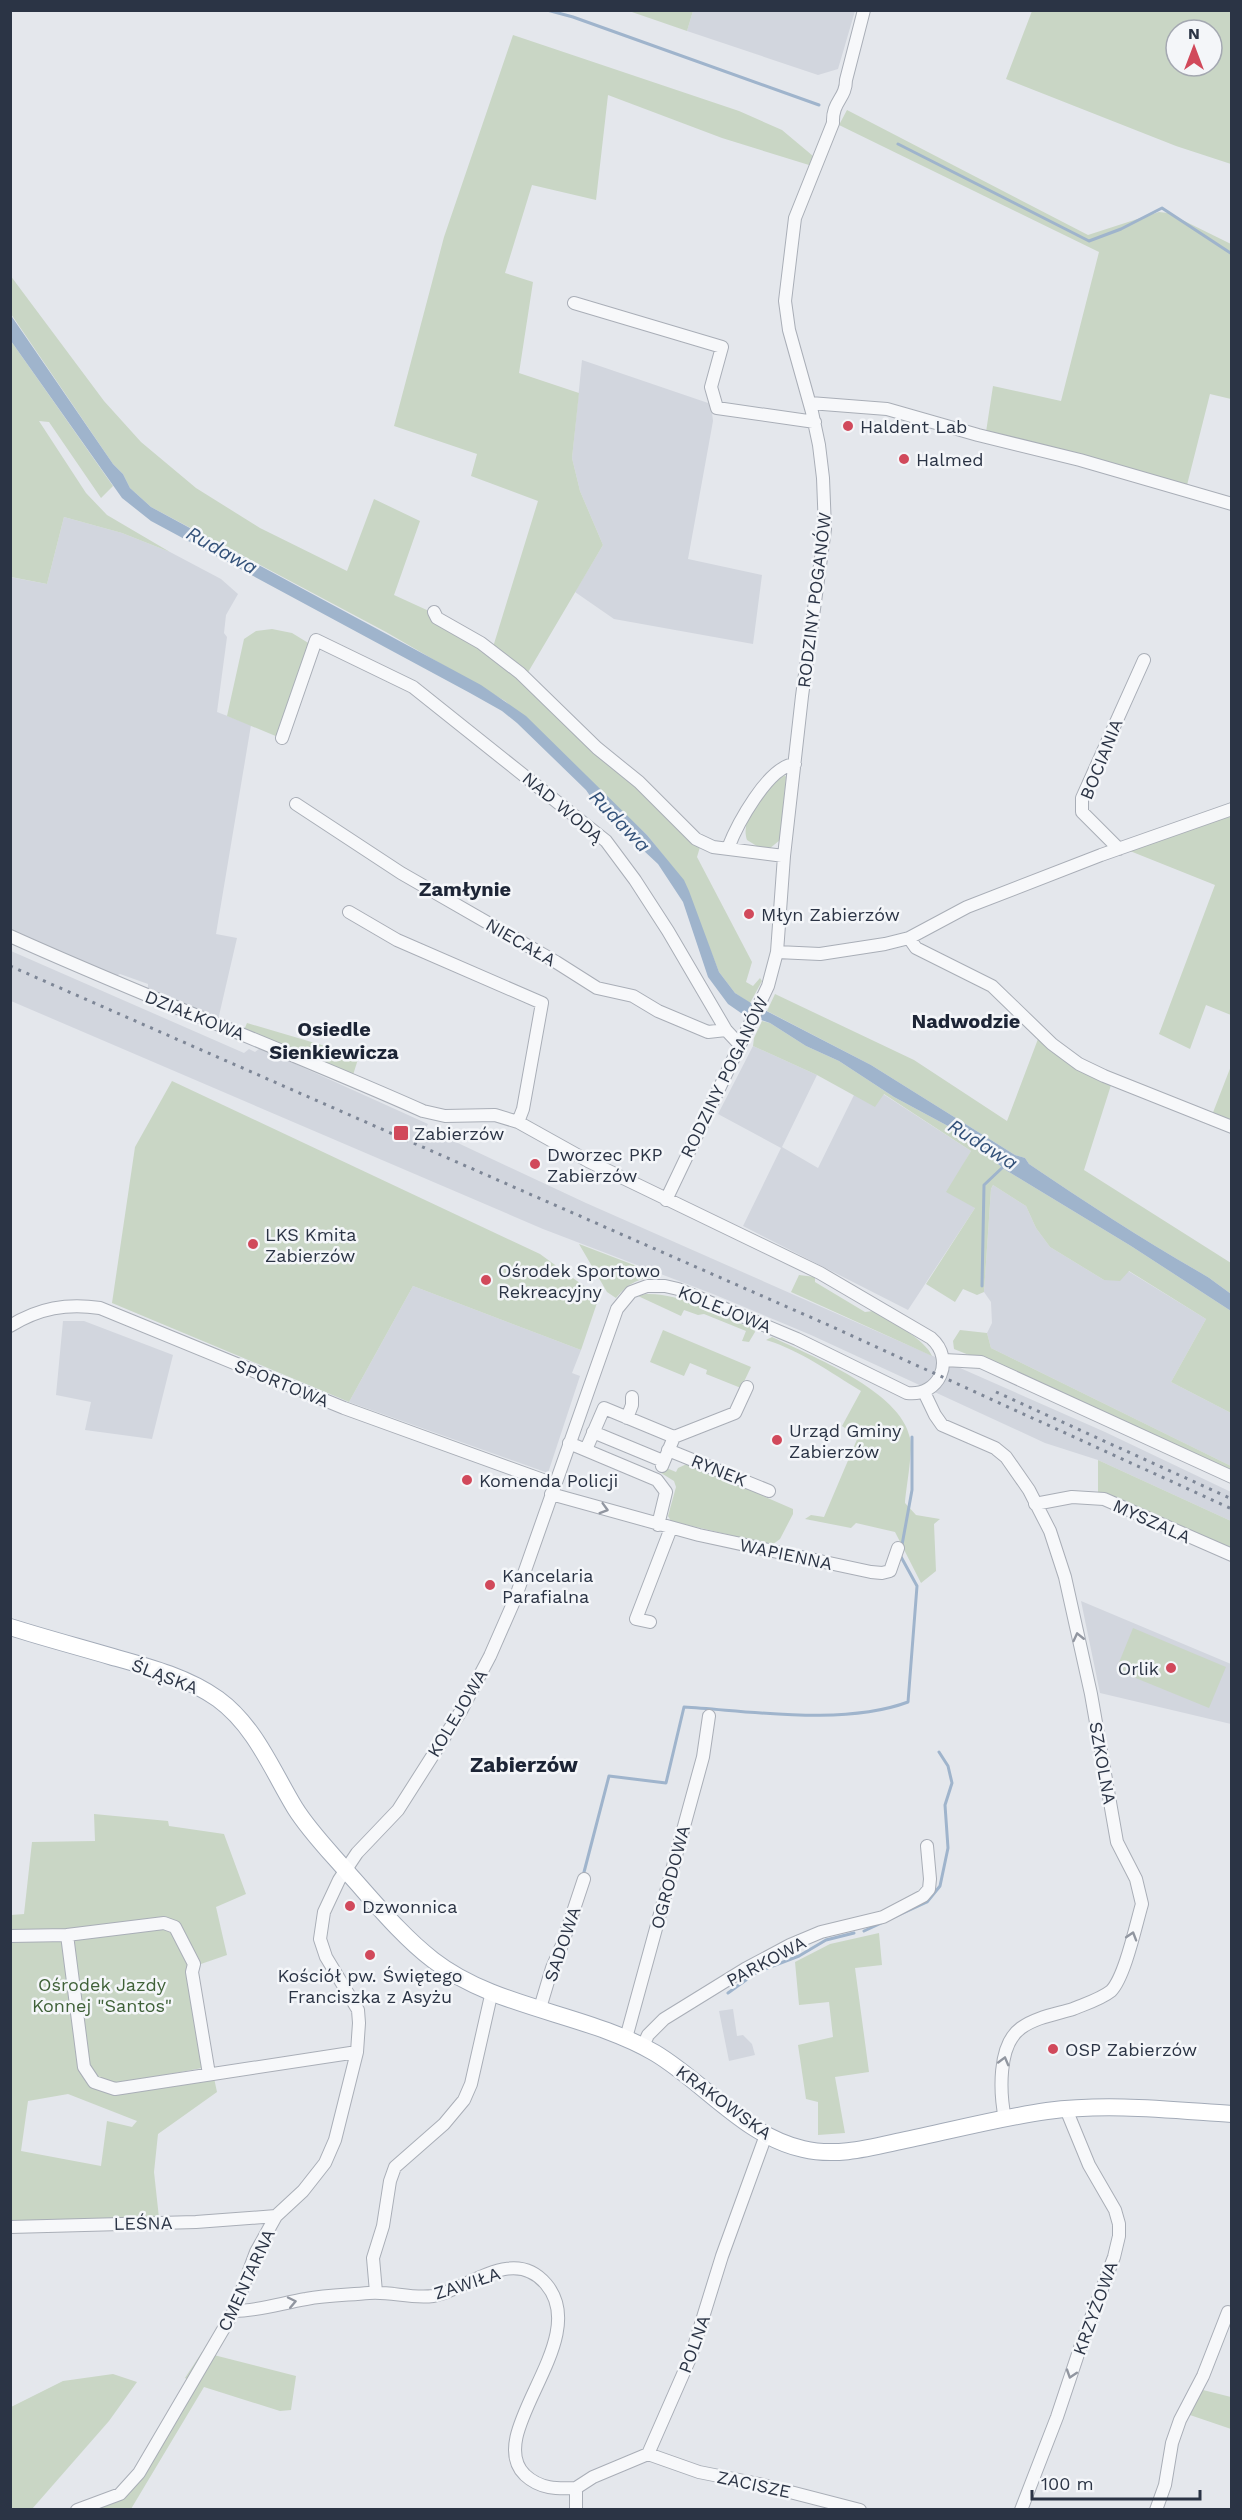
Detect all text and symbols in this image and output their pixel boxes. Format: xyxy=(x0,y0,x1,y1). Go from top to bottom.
north arrow xyxy=(1164,18,1224,78)
text: N xyxy=(1188,24,1200,43)
place label: Haldent Lab xyxy=(860,416,967,437)
marker: Haldent Lab xyxy=(841,419,855,433)
place label: Halmed xyxy=(916,449,984,470)
marker: Halmed xyxy=(897,452,911,466)
street label: RODZINY POGANÓW xyxy=(793,511,835,689)
water label: Rudawa xyxy=(182,521,262,579)
street label: BOCIANIA xyxy=(1075,715,1127,802)
street label: NAD WODĄ xyxy=(518,767,608,847)
water label: Rudawa xyxy=(584,785,656,857)
district label: Zamłynie xyxy=(419,877,511,901)
place label: Młyn Zabierzów xyxy=(761,904,900,925)
marker: Młyn Zabierzów xyxy=(742,907,756,921)
street label: NIECAŁA xyxy=(482,914,560,970)
street label: DZIAŁKOWA xyxy=(142,985,248,1045)
street label: RODZINY POGANÓW xyxy=(676,993,772,1161)
district label: Nadwodzie xyxy=(912,1009,1020,1033)
district label: Osiedle Sienkiewicza xyxy=(269,1017,399,1064)
water label: Rudawa xyxy=(944,1113,1022,1175)
place label: Zabierzów xyxy=(414,1123,504,1144)
marker: Zabierzów xyxy=(392,1124,410,1142)
place label: Dworzec PKP Zabierzów xyxy=(547,1144,663,1186)
marker: Dworzec PKP Zabierzów xyxy=(528,1157,542,1171)
place label: LKS Kmita Zabierzów xyxy=(265,1224,356,1266)
marker: LKS Kmita Zabierzów xyxy=(246,1237,260,1251)
place label: Ośrodek Sportowo Rekreacyjny xyxy=(498,1260,660,1302)
marker: Ośrodek Sportowo Rekreacyjny xyxy=(479,1273,493,1287)
street label: KOLEJOWA xyxy=(675,1281,775,1337)
street label: SPORTOWA xyxy=(232,1355,332,1411)
place label: Urząd Gminy Zabierzów xyxy=(789,1420,902,1462)
marker: Urząd Gminy Zabierzów xyxy=(770,1433,784,1447)
street label: RYNEK xyxy=(688,1449,750,1491)
place label: Komenda Policji xyxy=(479,1470,618,1491)
marker: Komenda Policji xyxy=(460,1473,474,1487)
street label: MYSZALA xyxy=(1110,1495,1194,1547)
one-way arrow xyxy=(598,1502,609,1514)
street label: WAPIENNA xyxy=(738,1534,835,1574)
place label: Kancelaria Parafialna xyxy=(502,1565,593,1607)
marker: Kancelaria Parafialna xyxy=(483,1578,497,1592)
one-way arrow xyxy=(1073,1632,1086,1642)
street label: ŚLĄSKA xyxy=(129,1654,201,1698)
place label: Orlik xyxy=(1118,1658,1159,1679)
marker: Orlik xyxy=(1164,1661,1178,1675)
street label: KOLEJOWA xyxy=(423,1665,491,1761)
street label: SZKOLNA xyxy=(1085,1720,1121,1806)
district label: Zabierzów xyxy=(470,1752,578,1777)
street label: OGRODOWA xyxy=(646,1823,694,1931)
place label: Dzwonnica xyxy=(362,1896,457,1917)
marker: Dzwonnica xyxy=(343,1899,357,1913)
street label: SADOWA xyxy=(539,1904,585,1984)
street label: PARKOWA xyxy=(723,1931,809,1991)
one-way arrow xyxy=(1125,1931,1137,1942)
marker: Kościół pw. Świętego Franciszka z Asyżu xyxy=(363,1948,377,1962)
place label: Kościół pw. Świętego Franciszka z Asyżu xyxy=(277,1965,463,2007)
park label: Ośrodek Jazdy Konnej "Santos" xyxy=(32,1974,172,2016)
place label: OSP Zabierzów xyxy=(1065,2039,1197,2060)
marker: OSP Zabierzów xyxy=(1046,2042,1060,2056)
one-way arrow xyxy=(997,2056,1010,2066)
street label: KRAKOWSKA xyxy=(672,2060,776,2144)
street label: LEŚNA xyxy=(113,2212,173,2234)
street label: CMENTARNA xyxy=(213,2225,279,2335)
street label: KRZYŻOWA xyxy=(1068,2258,1122,2358)
street label: ZAWIŁA xyxy=(431,2262,503,2304)
one-way arrow xyxy=(286,2296,296,2309)
street label: POLNA xyxy=(674,2312,714,2376)
one-way arrow xyxy=(1066,2368,1079,2379)
scale bar xyxy=(1032,2463,1200,2501)
street label: ZACISZE xyxy=(715,2466,793,2502)
text: 100 m xyxy=(1041,2473,1094,2494)

